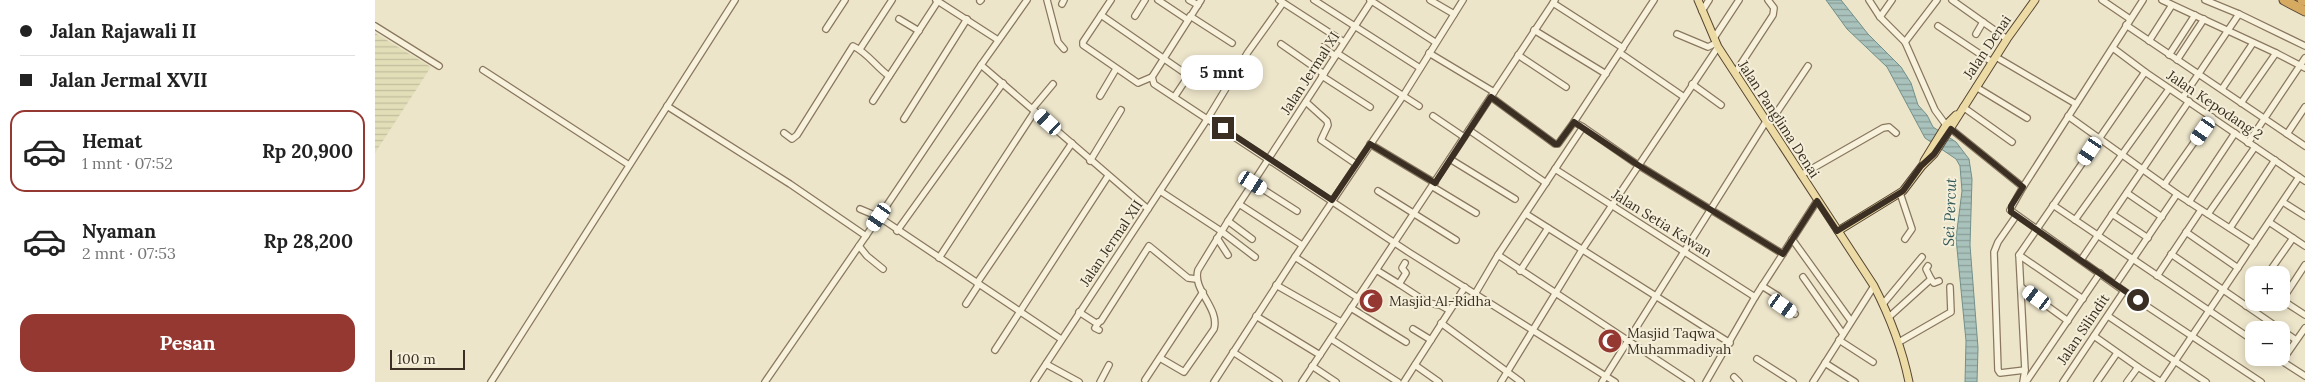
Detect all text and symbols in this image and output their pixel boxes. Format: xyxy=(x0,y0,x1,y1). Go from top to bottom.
street label: Jalan Denai xyxy=(1959,12,2015,83)
text: Jalan Rajawali II xyxy=(50,19,197,43)
street label: Jalan Jermal XI xyxy=(1276,28,1343,119)
callout: 5 mnt xyxy=(1182,56,1264,90)
street label: Jalan Panglima Denai xyxy=(1734,56,1824,181)
text: 5 mnt xyxy=(1200,62,1244,82)
street label: Jalan Kepodang 2 xyxy=(2163,66,2266,144)
text: Jalan Jermal XVII xyxy=(50,68,208,92)
car xyxy=(1031,106,1064,138)
car xyxy=(2188,114,2217,148)
route end xyxy=(1212,117,1234,139)
icon: car xyxy=(22,129,67,174)
text: Hemat xyxy=(82,129,142,153)
car xyxy=(2075,134,2104,168)
text: Rp 20,900 xyxy=(262,139,353,163)
text: 1 mnt · 07:52 xyxy=(82,153,173,173)
car xyxy=(1236,169,1269,197)
water label: Sei Percut xyxy=(1939,177,1960,247)
street label: Jalan Setia Kawan xyxy=(1608,184,1716,261)
street label: Jalan Jermal XII xyxy=(1075,197,1146,290)
car xyxy=(864,200,893,234)
icon: car xyxy=(22,219,67,264)
text: Nyaman xyxy=(82,219,156,243)
text: Rp 28,200 xyxy=(264,229,353,253)
text: 2 mnt · 07:53 xyxy=(82,243,176,263)
map controls xyxy=(2245,266,2290,366)
button: + xyxy=(2245,266,2290,311)
car xyxy=(2020,283,2053,313)
mosque icon: Masjid Al-Ridha xyxy=(1358,288,1384,314)
route start xyxy=(2127,289,2149,311)
street label: Jalan Silindit xyxy=(2052,290,2114,369)
car xyxy=(1766,291,1799,321)
place label: Masjid Al-Ridha xyxy=(1389,292,1491,310)
button: Pesan xyxy=(20,314,355,372)
button: − xyxy=(2245,321,2290,366)
place label: Masjid Taqwa Muhammadiyah xyxy=(1627,324,1731,358)
mosque icon: Masjid Taqwa Muhammadiyah xyxy=(1597,328,1623,354)
scale bar xyxy=(390,347,465,370)
text: 100 m xyxy=(397,350,436,368)

